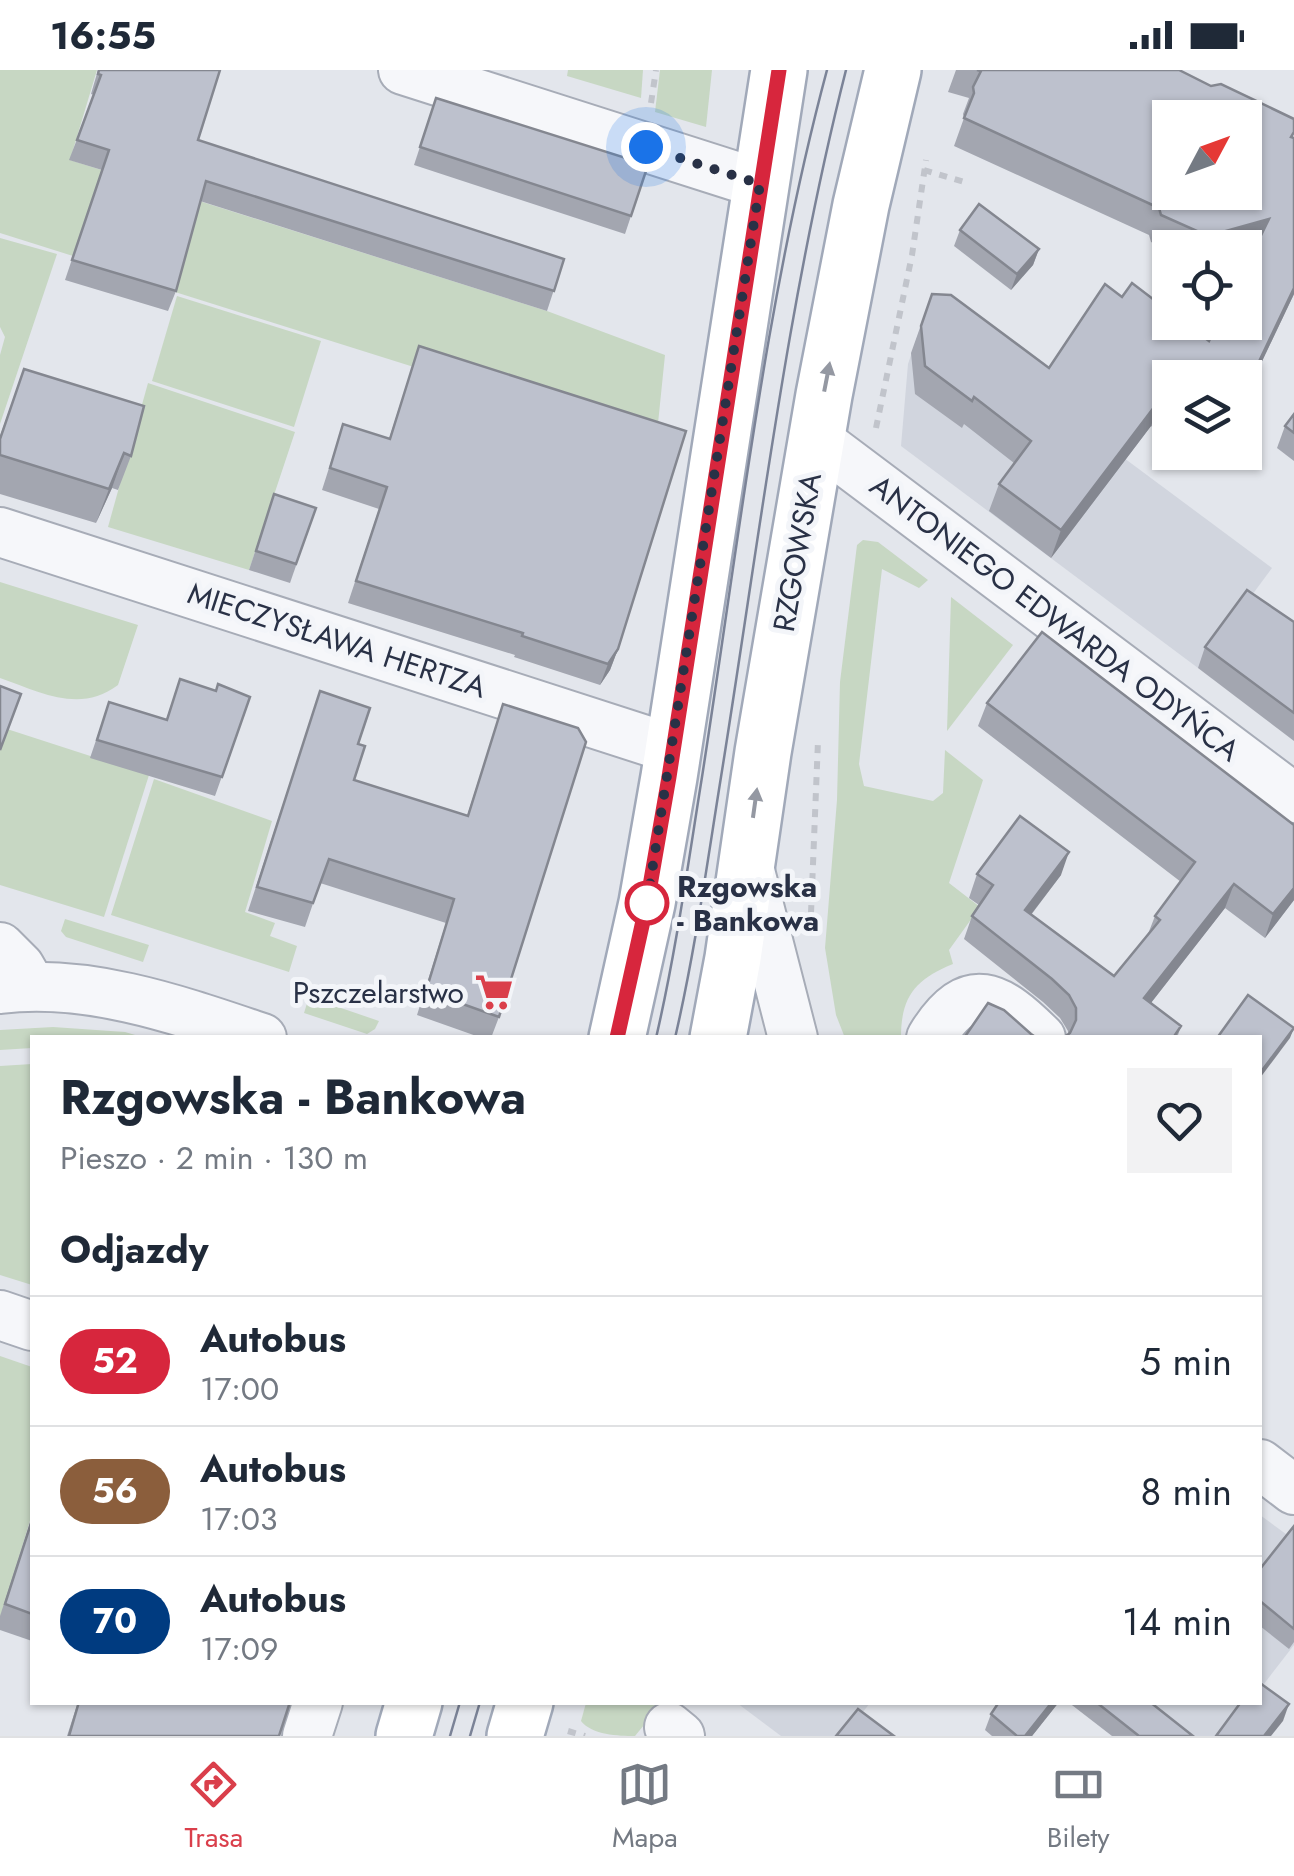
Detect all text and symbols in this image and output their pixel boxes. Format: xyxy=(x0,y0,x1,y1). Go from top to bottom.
text: 16:55 xyxy=(50,8,156,63)
north arrow xyxy=(1152,100,1262,210)
map controls xyxy=(1152,100,1262,470)
your location xyxy=(621,122,671,172)
button: locate xyxy=(1152,230,1262,340)
button: layers xyxy=(1152,360,1262,470)
one-way arrow xyxy=(820,362,836,393)
street label: ANTONIEGO EDWARDA ODYŃCA xyxy=(861,465,1249,772)
street label: RZGOWSKA xyxy=(762,469,832,635)
street label: MIECZYSŁAWA HERTZA xyxy=(182,571,492,709)
one-way arrow xyxy=(748,787,764,818)
place label: Rzgowska - Bankowa xyxy=(677,865,819,942)
marker: Rzgowska - Bankowa xyxy=(626,882,668,924)
place label: Pszczelarstwo xyxy=(293,971,464,1014)
supermarket icon: Pszczelarstwo xyxy=(473,971,515,1013)
text: Rzgowska - Bankowa xyxy=(60,1063,526,1132)
button: heart xyxy=(1127,1068,1232,1173)
text: Pieszo · 2 min · 130 m xyxy=(60,1135,368,1181)
text: Odjazdy xyxy=(60,1222,209,1277)
text: Autobus xyxy=(200,1311,346,1366)
text: 5 min xyxy=(1140,1334,1232,1389)
text: 52 xyxy=(92,1336,138,1386)
text: 17:00 xyxy=(200,1366,279,1412)
text: Autobus xyxy=(200,1441,346,1496)
text: 8 min xyxy=(1140,1464,1232,1519)
text: 56 xyxy=(92,1466,138,1516)
text: 17:03 xyxy=(200,1496,277,1542)
text: Autobus xyxy=(200,1571,346,1626)
text: 14 min xyxy=(1122,1594,1232,1649)
text: 70 xyxy=(93,1596,137,1646)
text: 17:09 xyxy=(200,1626,278,1672)
tab: Trasa xyxy=(185,1757,243,1858)
tab: Mapa xyxy=(612,1757,678,1858)
tab: Bilety xyxy=(1047,1757,1110,1858)

